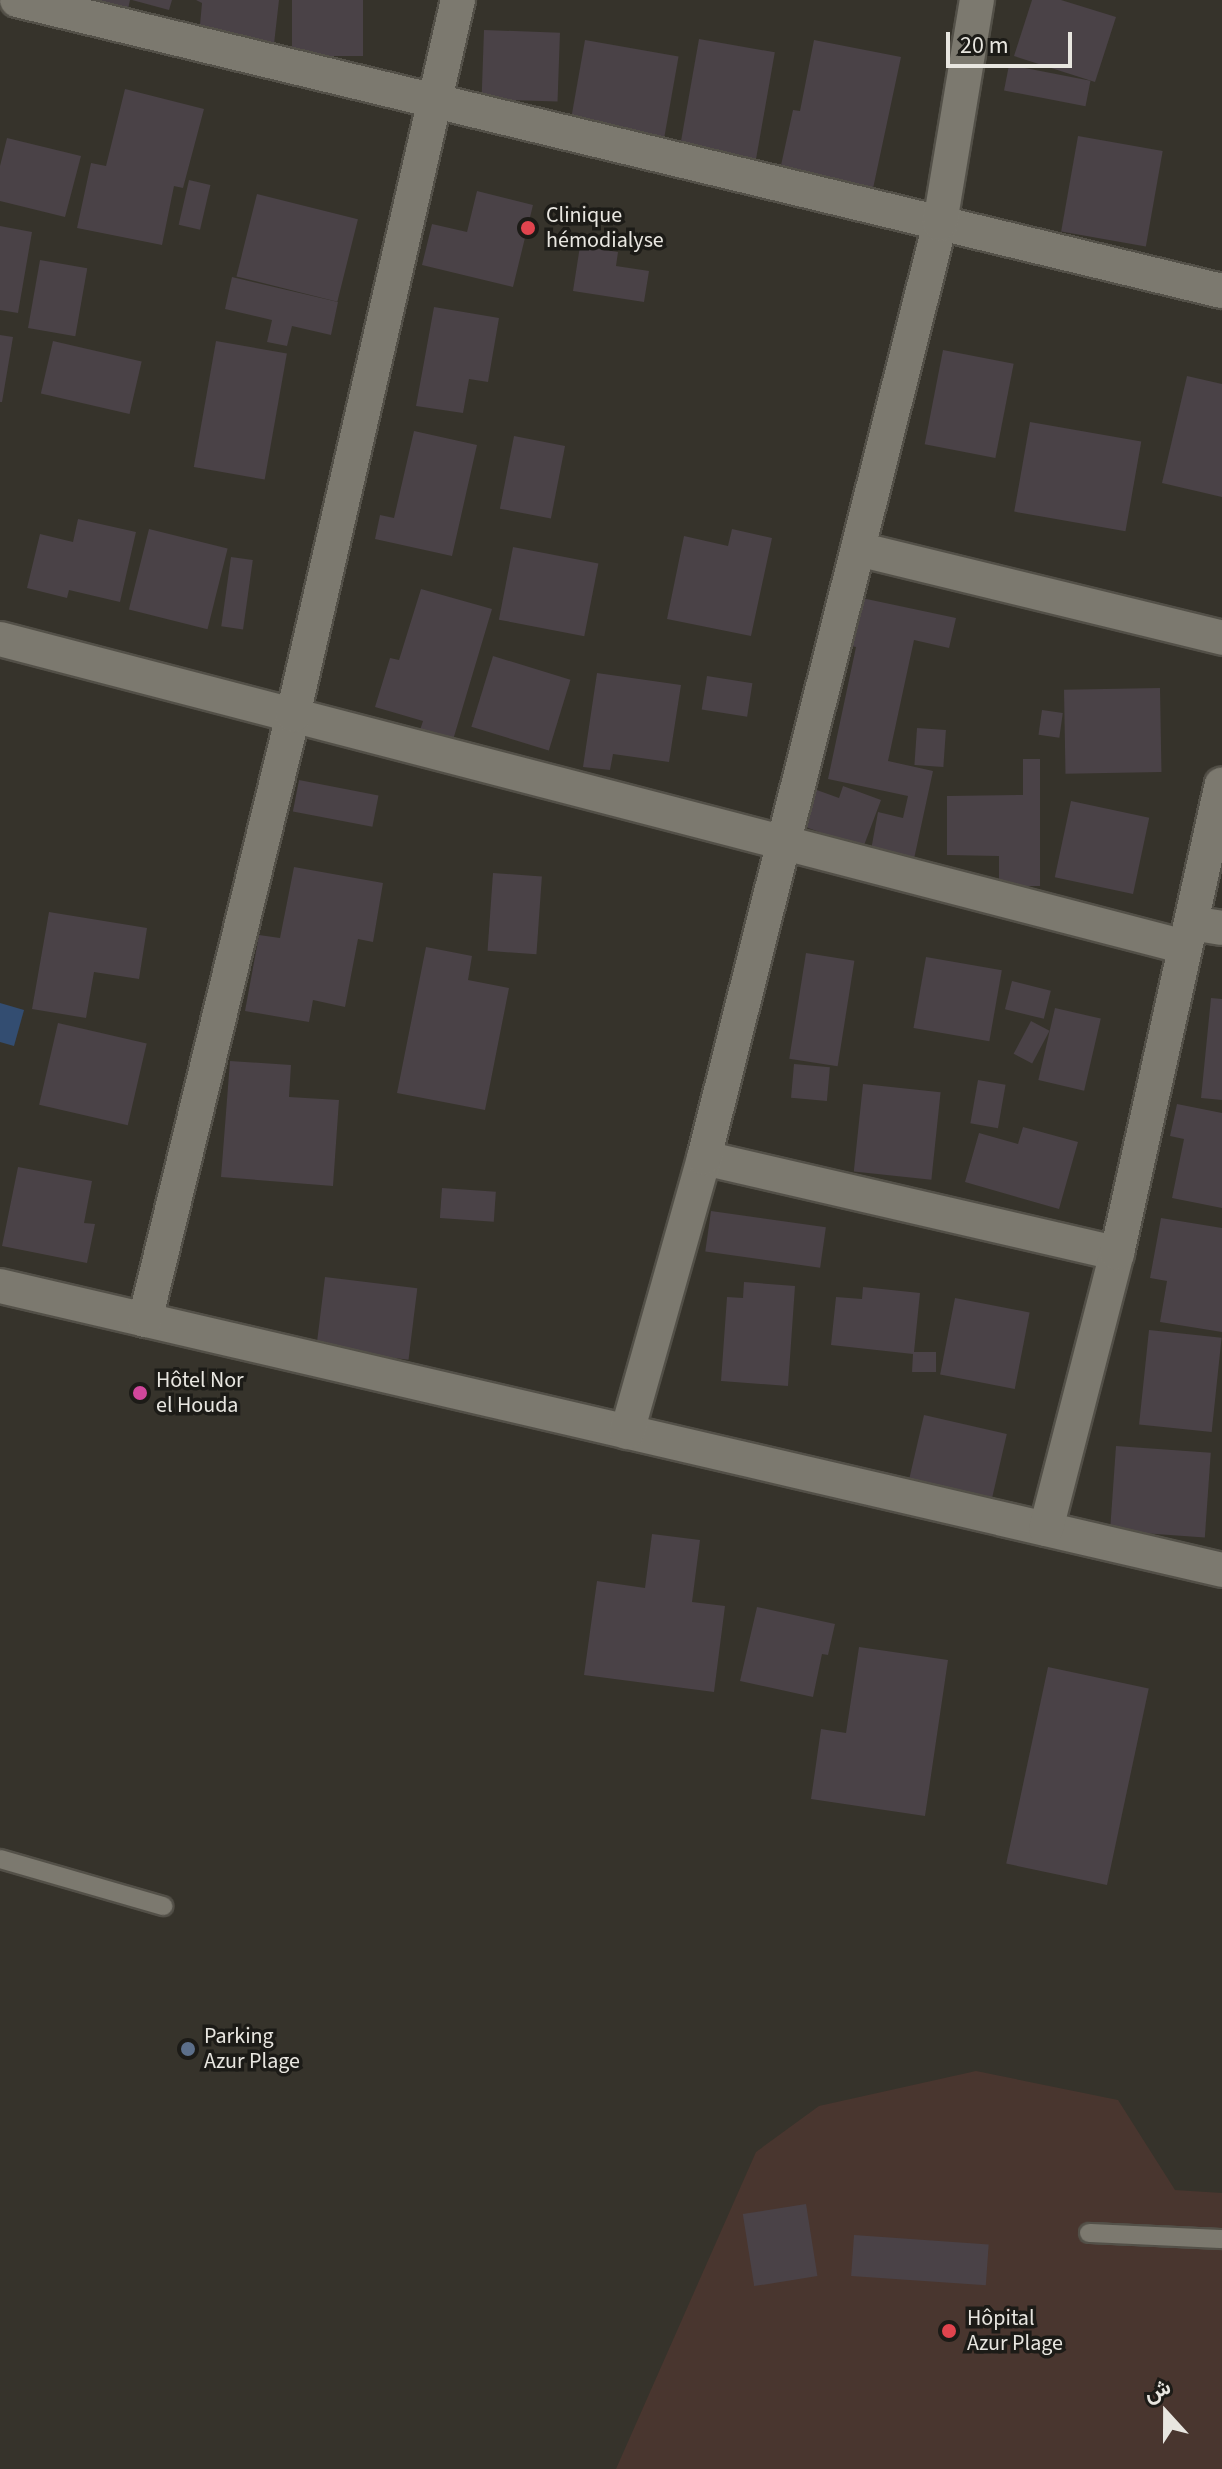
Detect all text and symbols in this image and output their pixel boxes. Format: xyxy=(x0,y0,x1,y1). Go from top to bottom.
scale bar xyxy=(950,16,1076,66)
text: 20 m xyxy=(960,28,1009,63)
place label: Clinique hémodialyse xyxy=(546,202,664,254)
marker: Clinique hémodialyse xyxy=(517,217,539,239)
place label: Hôtel Nor el Houda xyxy=(156,1367,244,1418)
marker: Hôtel Nor el Houda xyxy=(131,1384,149,1402)
place label: Parking Azur Plage xyxy=(204,2023,300,2074)
marker: Parking Azur Plage xyxy=(179,2040,197,2058)
place label: Hôpital Azur Plage xyxy=(967,2305,1063,2356)
marker: Hôpital Azur Plage xyxy=(938,2320,960,2342)
text: ش xyxy=(1139,2371,1175,2410)
north arrow xyxy=(1126,2373,1206,2453)

